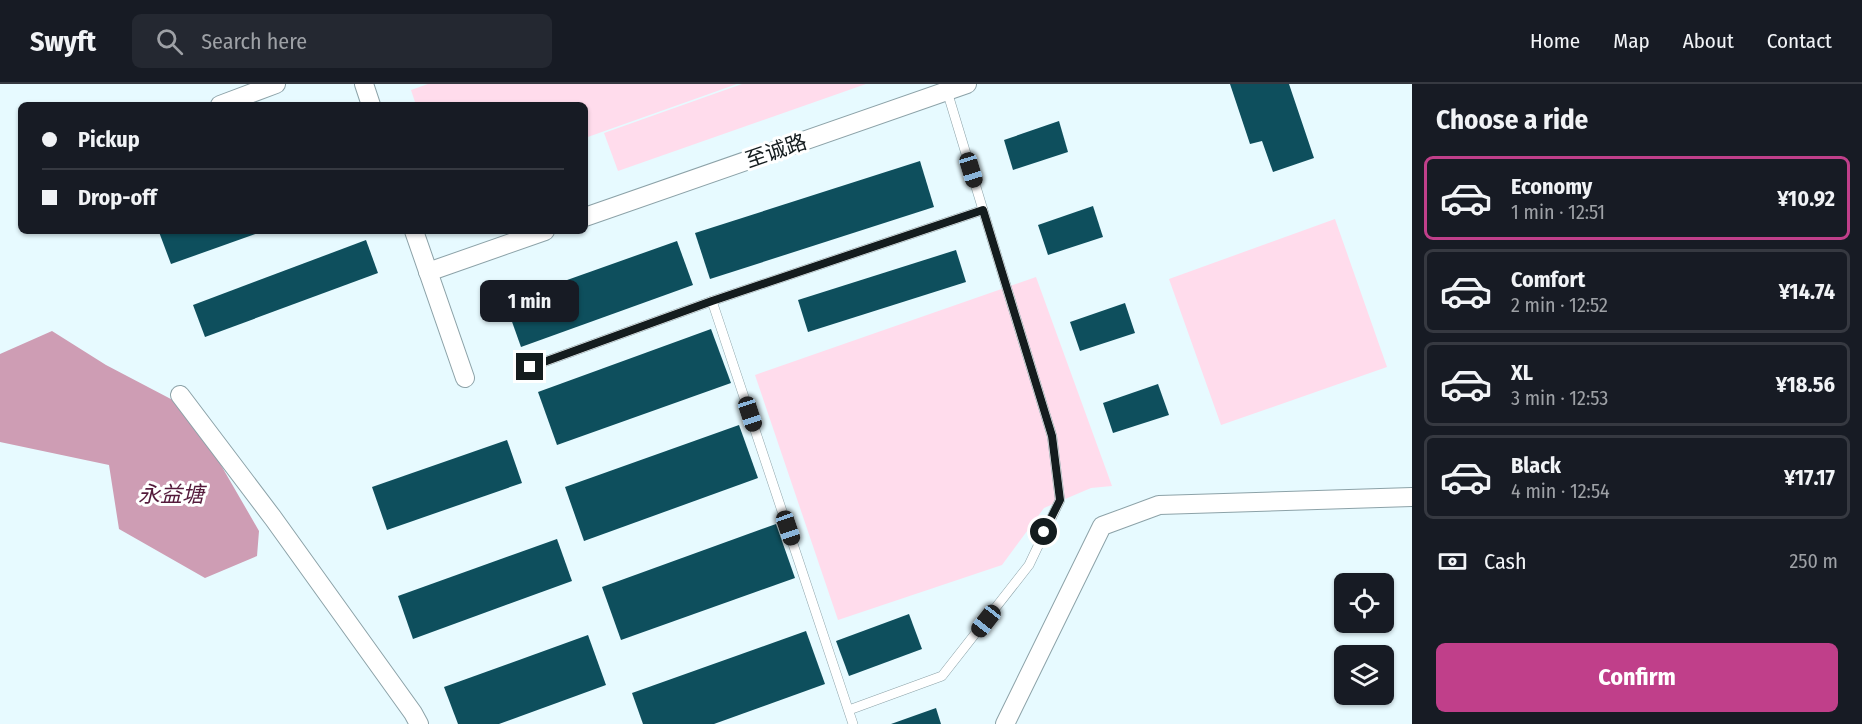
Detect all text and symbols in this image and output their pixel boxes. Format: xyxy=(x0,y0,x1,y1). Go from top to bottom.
search box xyxy=(132,14,552,68)
text: Swyft xyxy=(30,25,96,58)
icon: search xyxy=(153,25,186,58)
text: Search here xyxy=(201,28,307,55)
text: Home xyxy=(1530,28,1580,54)
text: Map xyxy=(1613,28,1650,54)
text: About xyxy=(1683,28,1734,54)
text: Contact xyxy=(1767,28,1832,54)
text: Choose a ride xyxy=(1436,104,1588,136)
text: Pickup xyxy=(78,126,140,153)
street label: 至诚路 xyxy=(742,128,810,174)
car xyxy=(957,150,985,190)
icon: car xyxy=(1439,171,1493,225)
text: Economy xyxy=(1511,173,1592,200)
text: Drop-off xyxy=(78,184,157,211)
text: ¥10.92 xyxy=(1777,185,1835,212)
text: 1 min · 12:51 xyxy=(1511,200,1605,224)
icon: car xyxy=(1439,264,1493,318)
text: Comfort xyxy=(1511,266,1585,293)
text: ¥14.74 xyxy=(1779,278,1835,305)
callout: 1 min xyxy=(480,280,580,322)
text: 1 min xyxy=(508,289,551,313)
text: 2 min · 12:52 xyxy=(1511,293,1608,317)
route end xyxy=(516,353,543,380)
icon: car xyxy=(1439,357,1493,411)
text: XL xyxy=(1511,359,1533,386)
text: ¥18.56 xyxy=(1776,371,1835,398)
text: 3 min · 12:53 xyxy=(1511,386,1608,410)
car xyxy=(736,394,764,434)
icon: car xyxy=(1439,450,1493,504)
text: Black xyxy=(1511,452,1561,479)
text: ¥17.17 xyxy=(1784,464,1835,491)
text: 4 min · 12:54 xyxy=(1511,479,1610,503)
water label: 永益塘 xyxy=(138,481,208,508)
car xyxy=(774,508,802,548)
route start xyxy=(1030,518,1057,545)
icon: cash xyxy=(1436,545,1469,578)
text: Cash xyxy=(1484,548,1527,575)
text: 250 m xyxy=(1790,549,1838,573)
map controls xyxy=(1334,573,1394,705)
button: locate xyxy=(1334,573,1394,633)
car xyxy=(968,601,1004,641)
button: Confirm xyxy=(1436,643,1838,712)
button: layers xyxy=(1334,645,1394,705)

